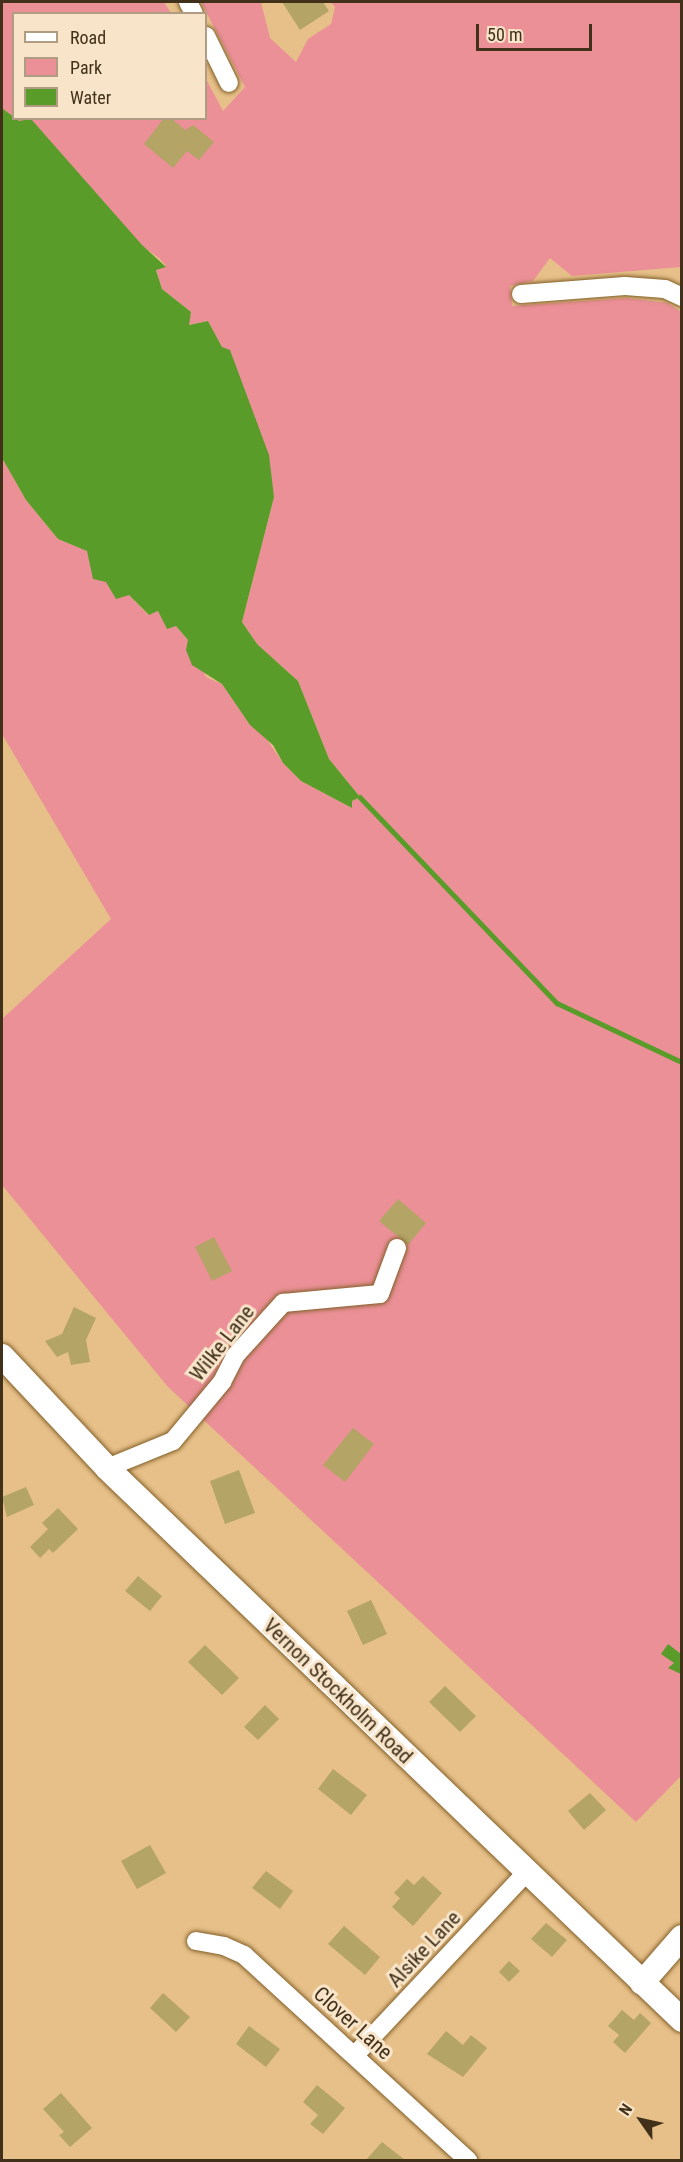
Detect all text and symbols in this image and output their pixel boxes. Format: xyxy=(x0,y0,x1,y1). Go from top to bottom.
legend xyxy=(12,12,207,120)
scale bar xyxy=(479,12,594,50)
text: 50 m xyxy=(487,24,522,45)
text: Road xyxy=(70,27,106,48)
text: Park xyxy=(70,57,102,78)
text: Water xyxy=(70,87,111,108)
street label: Wilke Lane xyxy=(184,1300,260,1386)
street label: Vernon Stockholm Road xyxy=(258,1613,418,1769)
street label: Alsike Lane xyxy=(382,1906,466,1992)
street label: Clover Lane xyxy=(308,1981,398,2065)
north arrow xyxy=(611,2090,671,2150)
text: N xyxy=(615,2100,636,2119)

